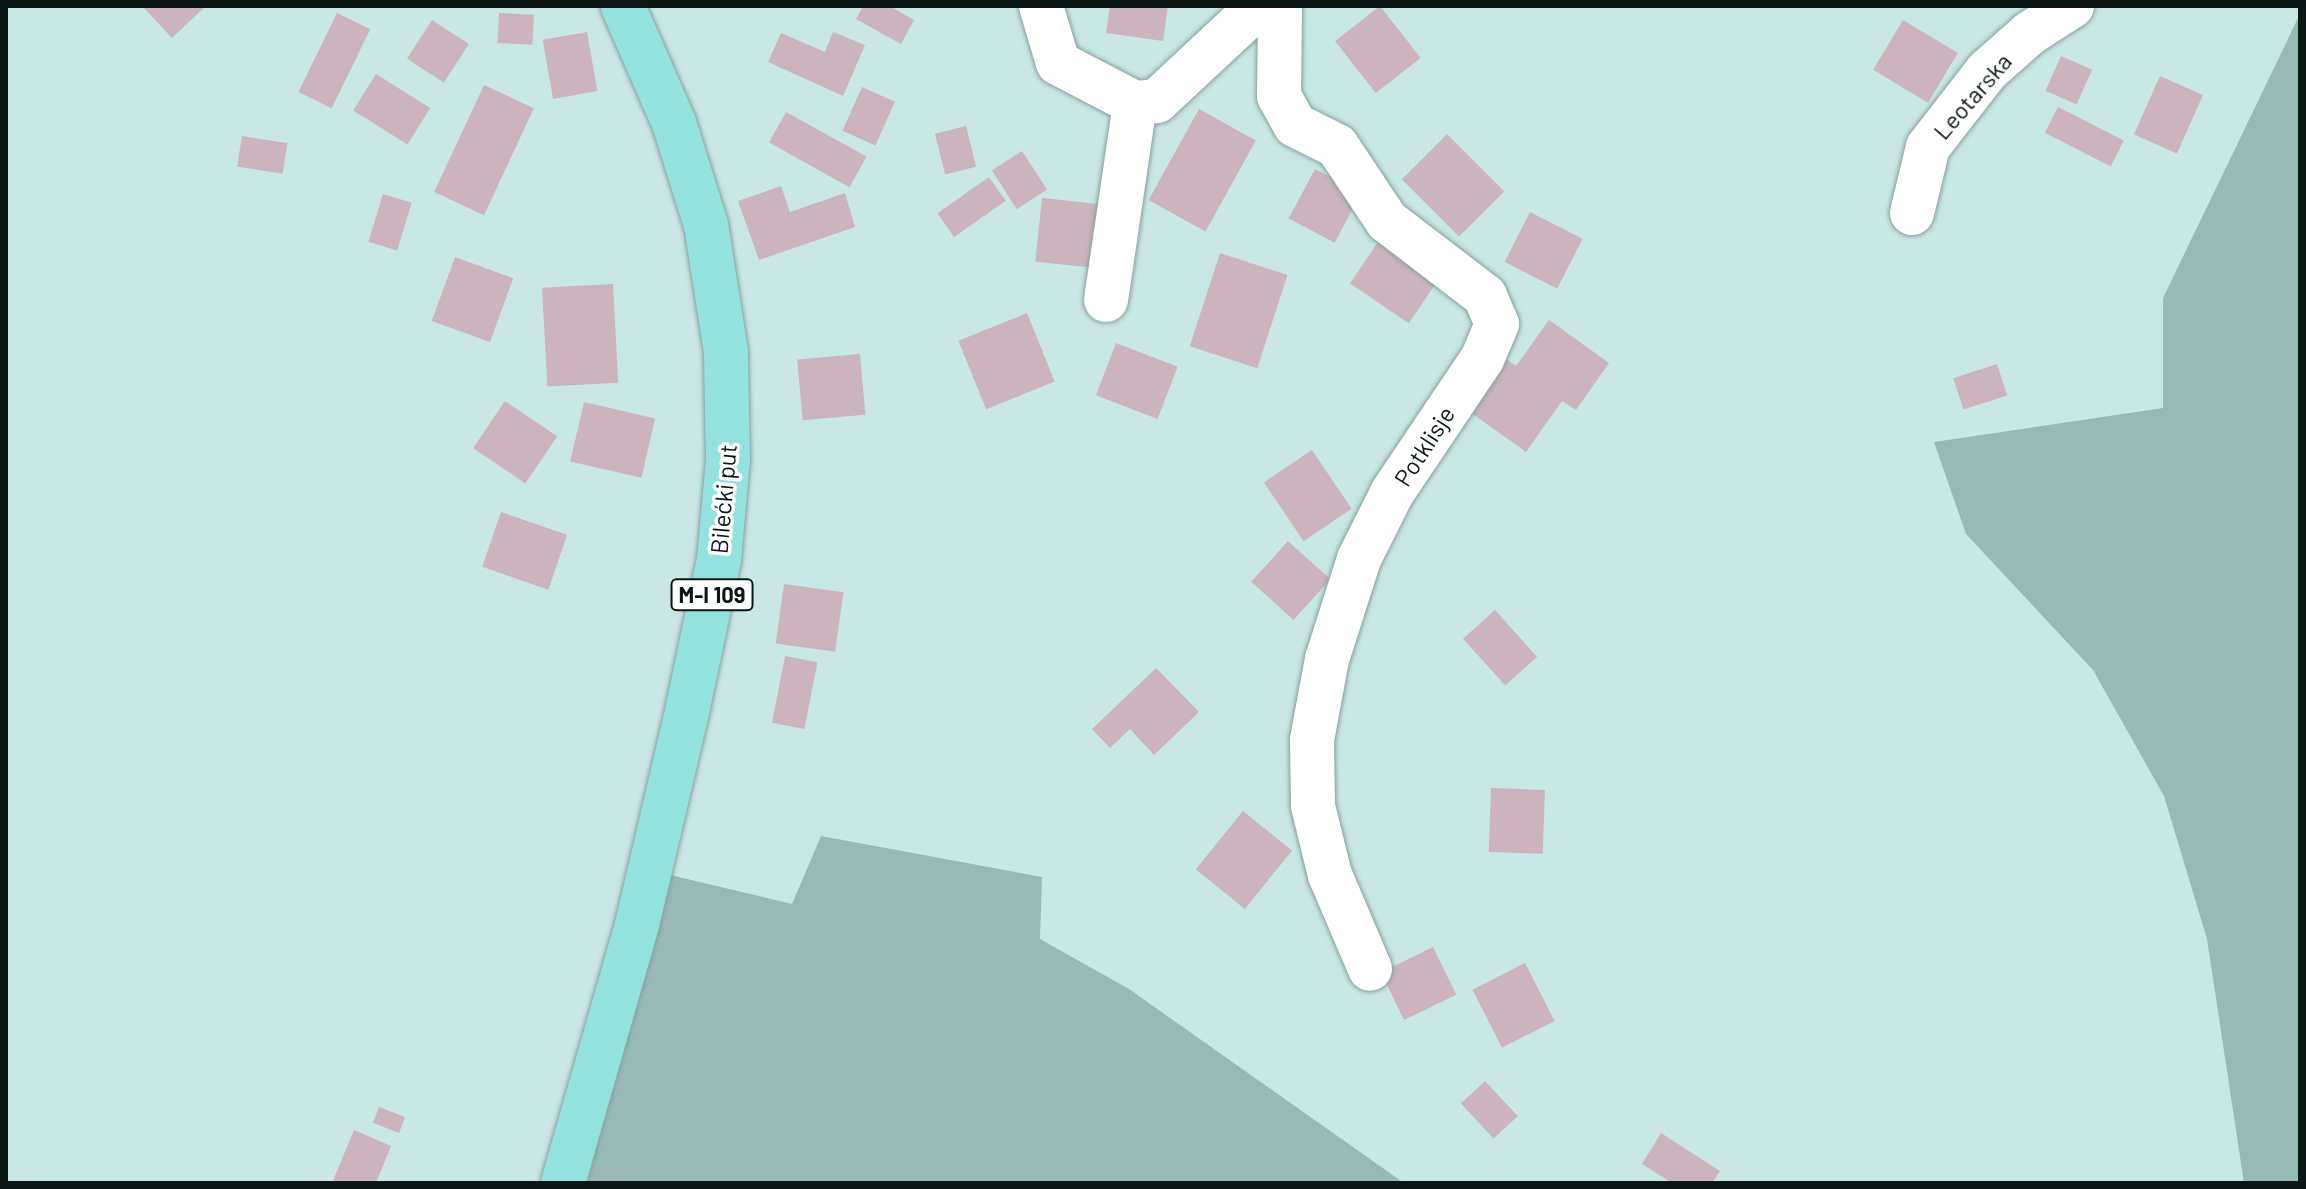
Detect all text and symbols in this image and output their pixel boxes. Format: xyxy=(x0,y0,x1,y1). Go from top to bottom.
street label: Leotarska xyxy=(1927,47,2017,145)
street label: Potklisje xyxy=(1388,401,1460,491)
street label: Bilećki put xyxy=(704,443,742,555)
road number: M-I 109 xyxy=(670,577,754,613)

